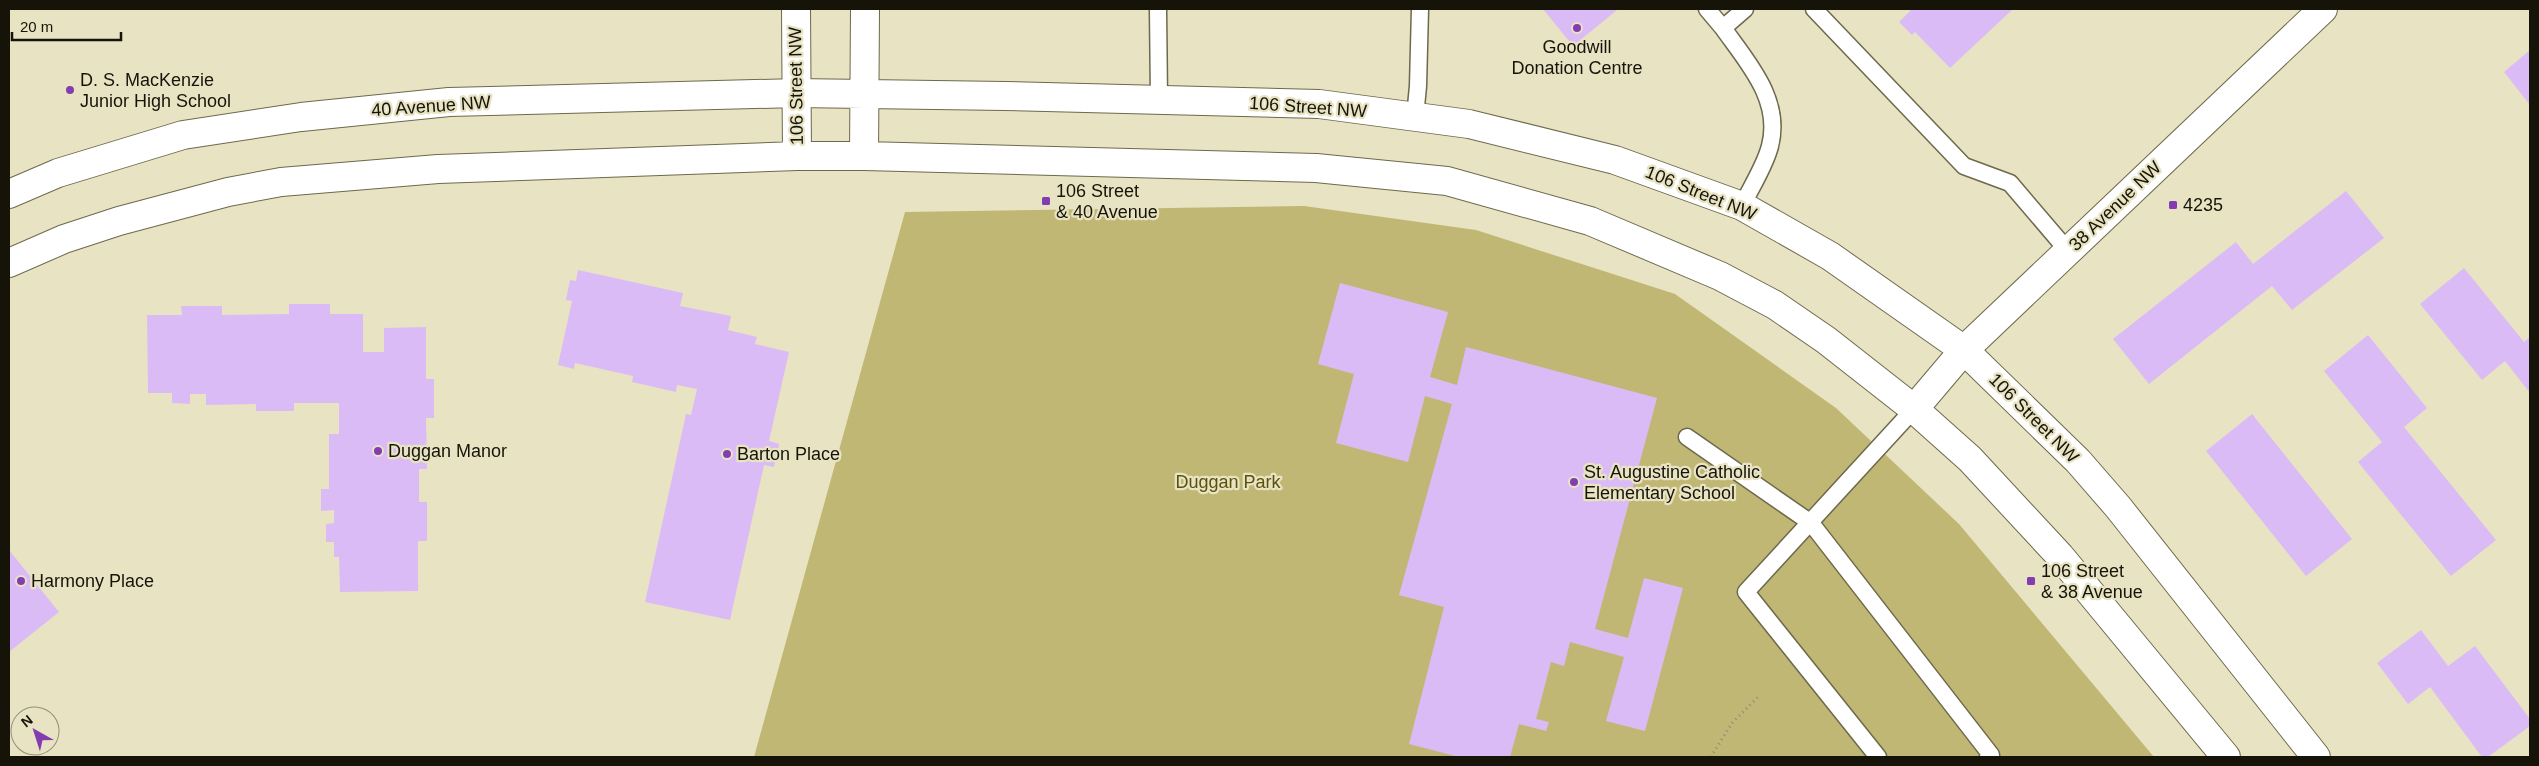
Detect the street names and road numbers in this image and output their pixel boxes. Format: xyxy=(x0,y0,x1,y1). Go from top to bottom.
street label: 106 Street NW xyxy=(785,27,807,145)
street label: 40 Avenue NW xyxy=(371,92,491,120)
street label: 106 Street NW xyxy=(1248,93,1368,121)
street label: 38 Avenue NW xyxy=(2065,157,2165,255)
street label: 106 Street NW xyxy=(1643,162,1759,224)
street label: 106 Street NW xyxy=(1985,369,2083,467)

